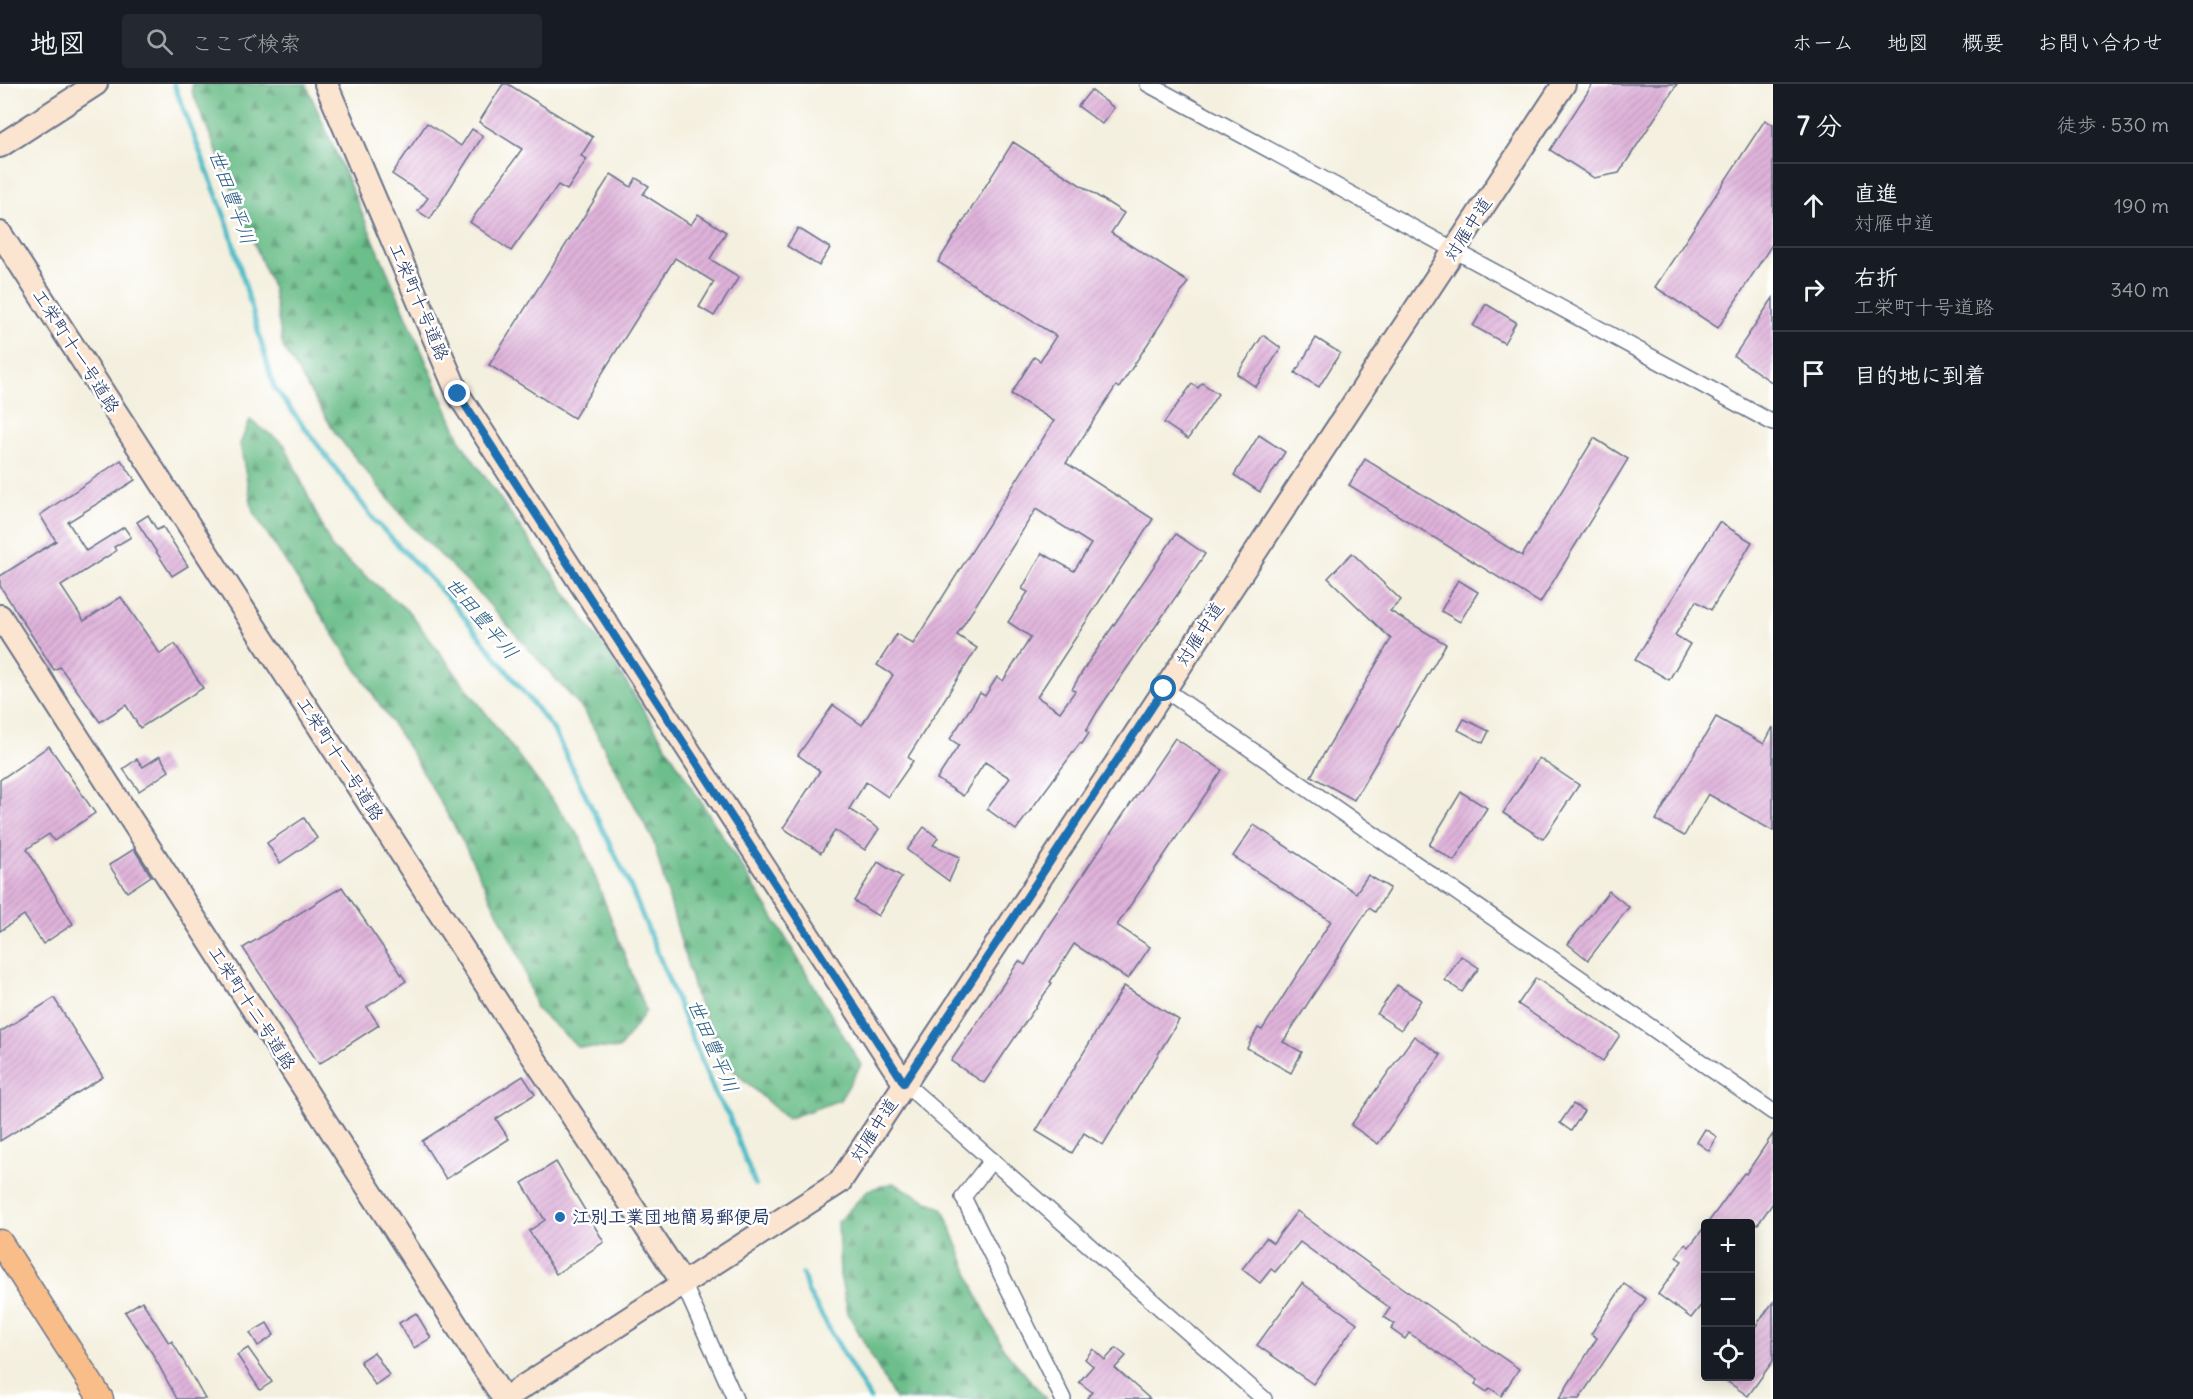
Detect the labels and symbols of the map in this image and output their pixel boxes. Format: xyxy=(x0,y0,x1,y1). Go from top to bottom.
water label: 世田豊平川 xyxy=(204,146,261,248)
street label: 対雁中道 xyxy=(1438,192,1497,265)
street label: 工栄町十号道路 xyxy=(384,239,455,364)
street label: 工栄町十一号道路 xyxy=(28,284,125,417)
route end xyxy=(444,380,470,406)
water label: 世田豊平川 xyxy=(441,571,524,664)
street label: 対雁中道 xyxy=(1170,597,1229,670)
route start xyxy=(1150,675,1176,701)
street label: 工栄町十一号道路 xyxy=(292,692,389,825)
street label: 工栄町十二号道路 xyxy=(204,941,301,1074)
water label: 世田豊平川 xyxy=(682,995,745,1097)
street label: 対雁中道 xyxy=(844,1093,903,1166)
place label: 江別工業団地簡易郵便局 xyxy=(572,1205,770,1228)
marker: 江別工業団地簡易郵便局 xyxy=(553,1210,567,1224)

